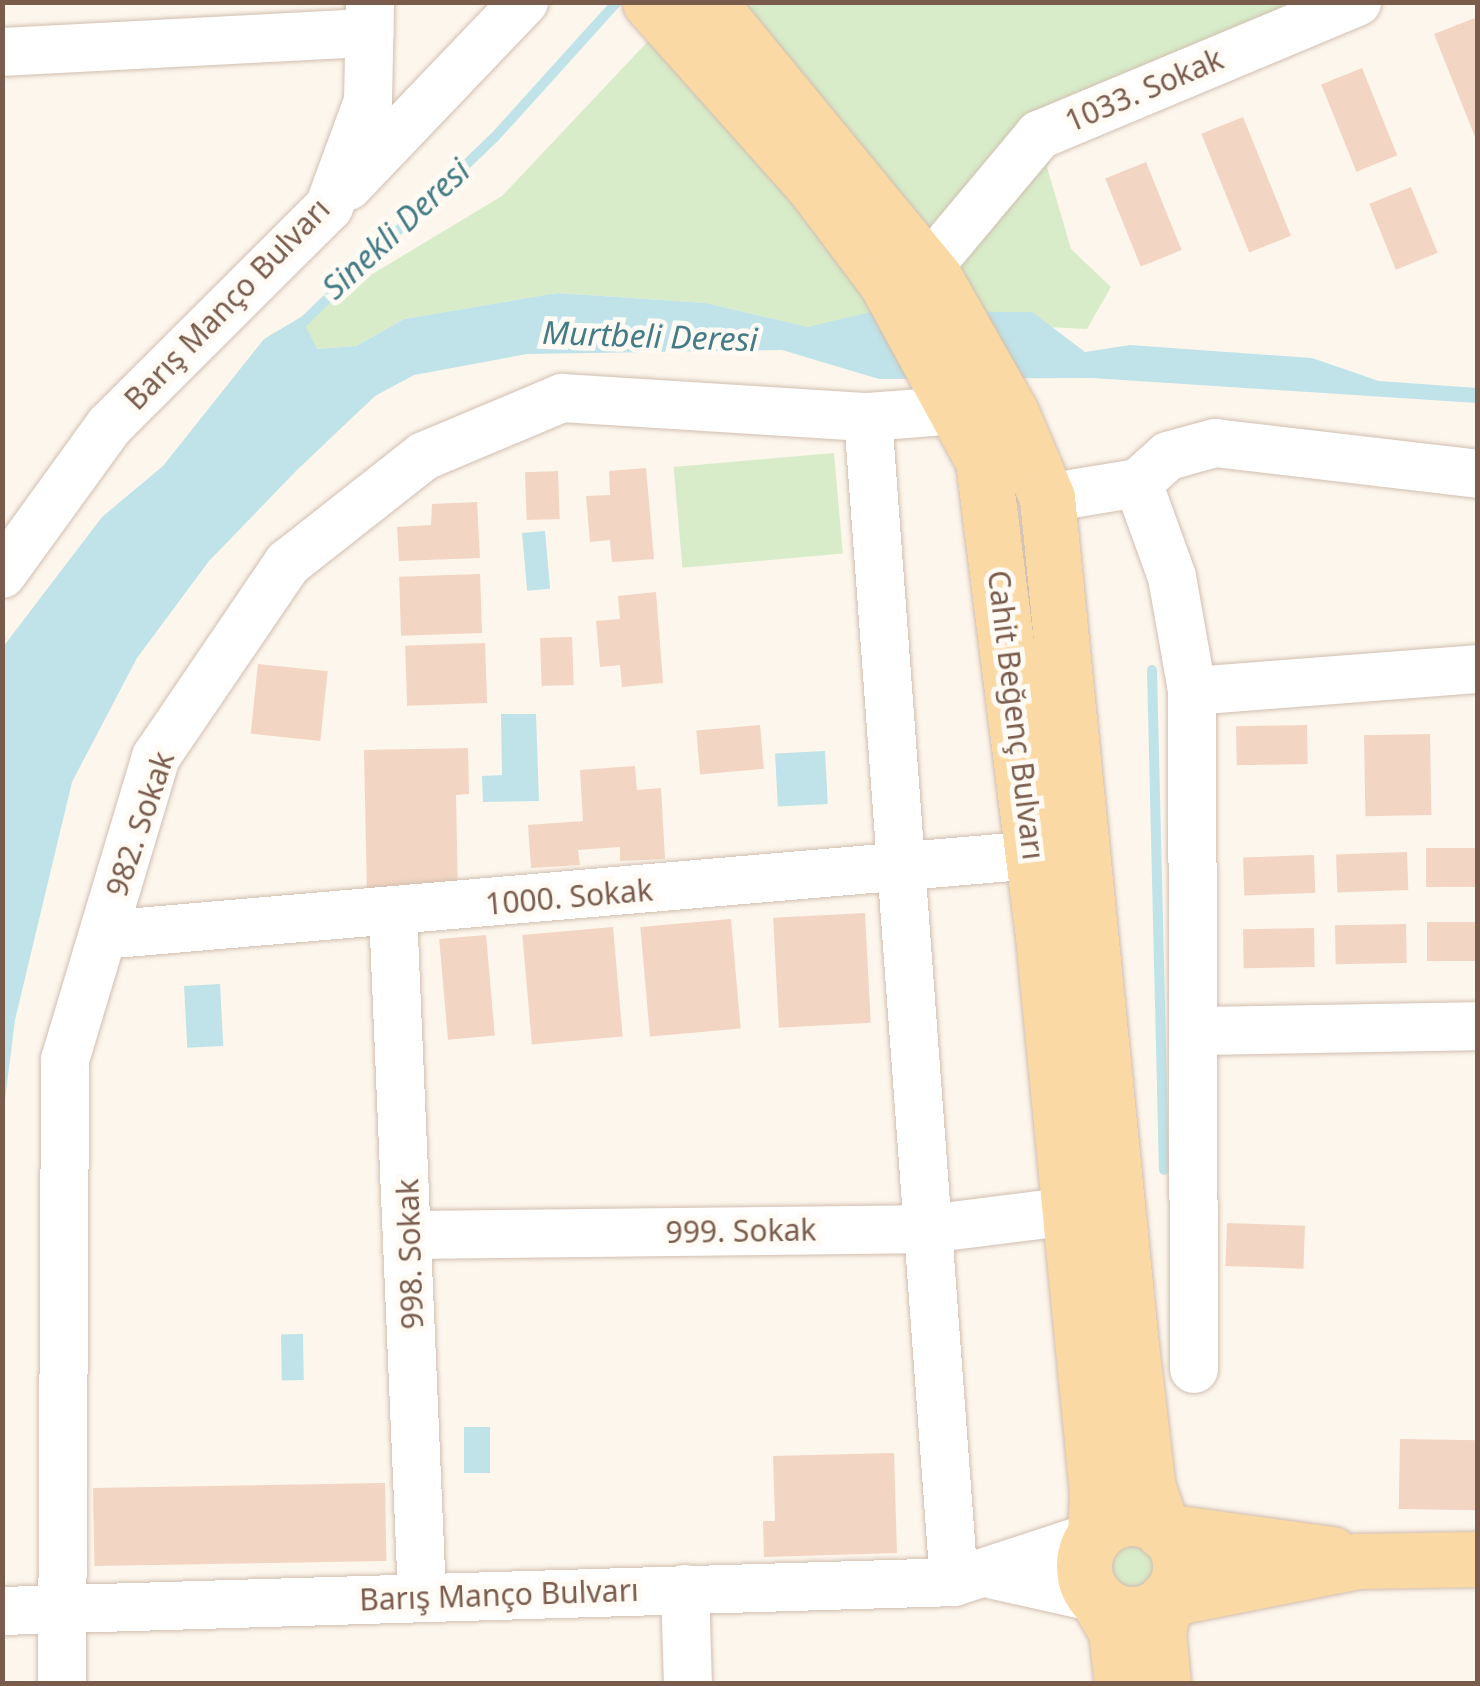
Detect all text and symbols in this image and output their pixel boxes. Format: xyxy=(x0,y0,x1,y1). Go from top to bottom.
street label: 1033. Sokak xyxy=(1060,41,1228,139)
water label: Sinekli Deresi xyxy=(315,151,477,307)
street label: Barış Manço Bulvarı xyxy=(117,191,337,417)
water label: Murtbeli Deresi xyxy=(542,313,758,359)
street label: Cahit Beğenç Bulvarı xyxy=(980,568,1052,862)
street label: 982. Sokak xyxy=(98,747,182,901)
street label: 1000. Sokak xyxy=(484,872,654,922)
street label: 998. Sokak xyxy=(389,1178,431,1330)
street label: 999. Sokak xyxy=(665,1212,817,1250)
street label: Barış Manço Bulvarı xyxy=(359,1572,639,1618)

